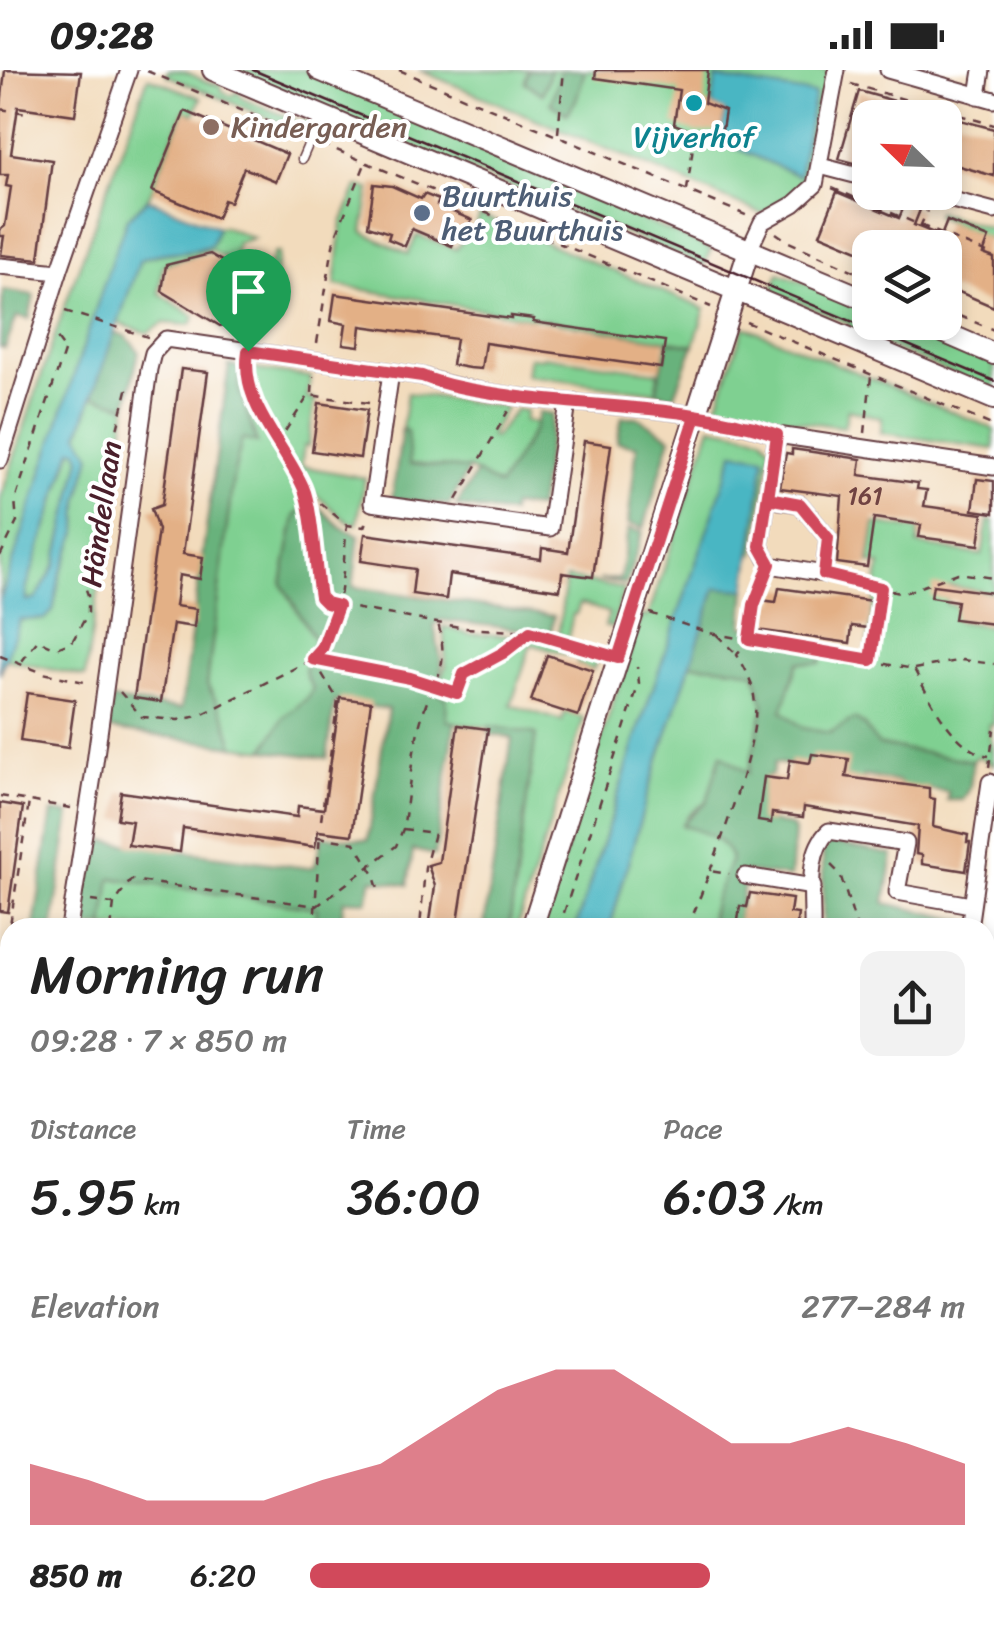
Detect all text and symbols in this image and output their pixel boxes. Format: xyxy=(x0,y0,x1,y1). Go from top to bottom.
text: 09:28 xyxy=(50,2,154,69)
marker: Vijverhof xyxy=(683,92,705,114)
place label: Kindergarden xyxy=(231,100,407,154)
north arrow xyxy=(852,100,962,210)
map controls xyxy=(852,100,962,340)
place label: Vijverhof xyxy=(633,110,758,164)
marker: Kindergarden xyxy=(200,116,222,138)
place label: Buurthuis het Buurthuis xyxy=(441,169,624,257)
marker: Buurthuis het Buurthuis xyxy=(411,202,433,224)
button: layers xyxy=(852,230,962,340)
pin xyxy=(206,249,291,352)
icon: arrive xyxy=(221,264,276,319)
street label: Händellaan xyxy=(64,437,138,591)
house number: 161 xyxy=(847,473,883,518)
text: Morning run xyxy=(30,926,324,1023)
button: share xyxy=(860,951,965,1056)
text: 09:28 · 7 × 850 m xyxy=(30,1012,287,1069)
text: Distance xyxy=(30,1104,136,1153)
text: Time xyxy=(347,1104,406,1153)
text: Pace xyxy=(663,1104,723,1153)
text: 5.95 xyxy=(30,1153,137,1242)
text: 36:00 xyxy=(347,1153,481,1242)
text: 6:03 xyxy=(663,1153,766,1242)
text: km xyxy=(137,1180,181,1229)
text: /km xyxy=(766,1180,823,1229)
text: Elevation xyxy=(30,1278,160,1335)
text: 277–284 m xyxy=(801,1278,965,1335)
text: 850 m xyxy=(30,1547,122,1604)
text: 6:20 xyxy=(190,1547,257,1604)

